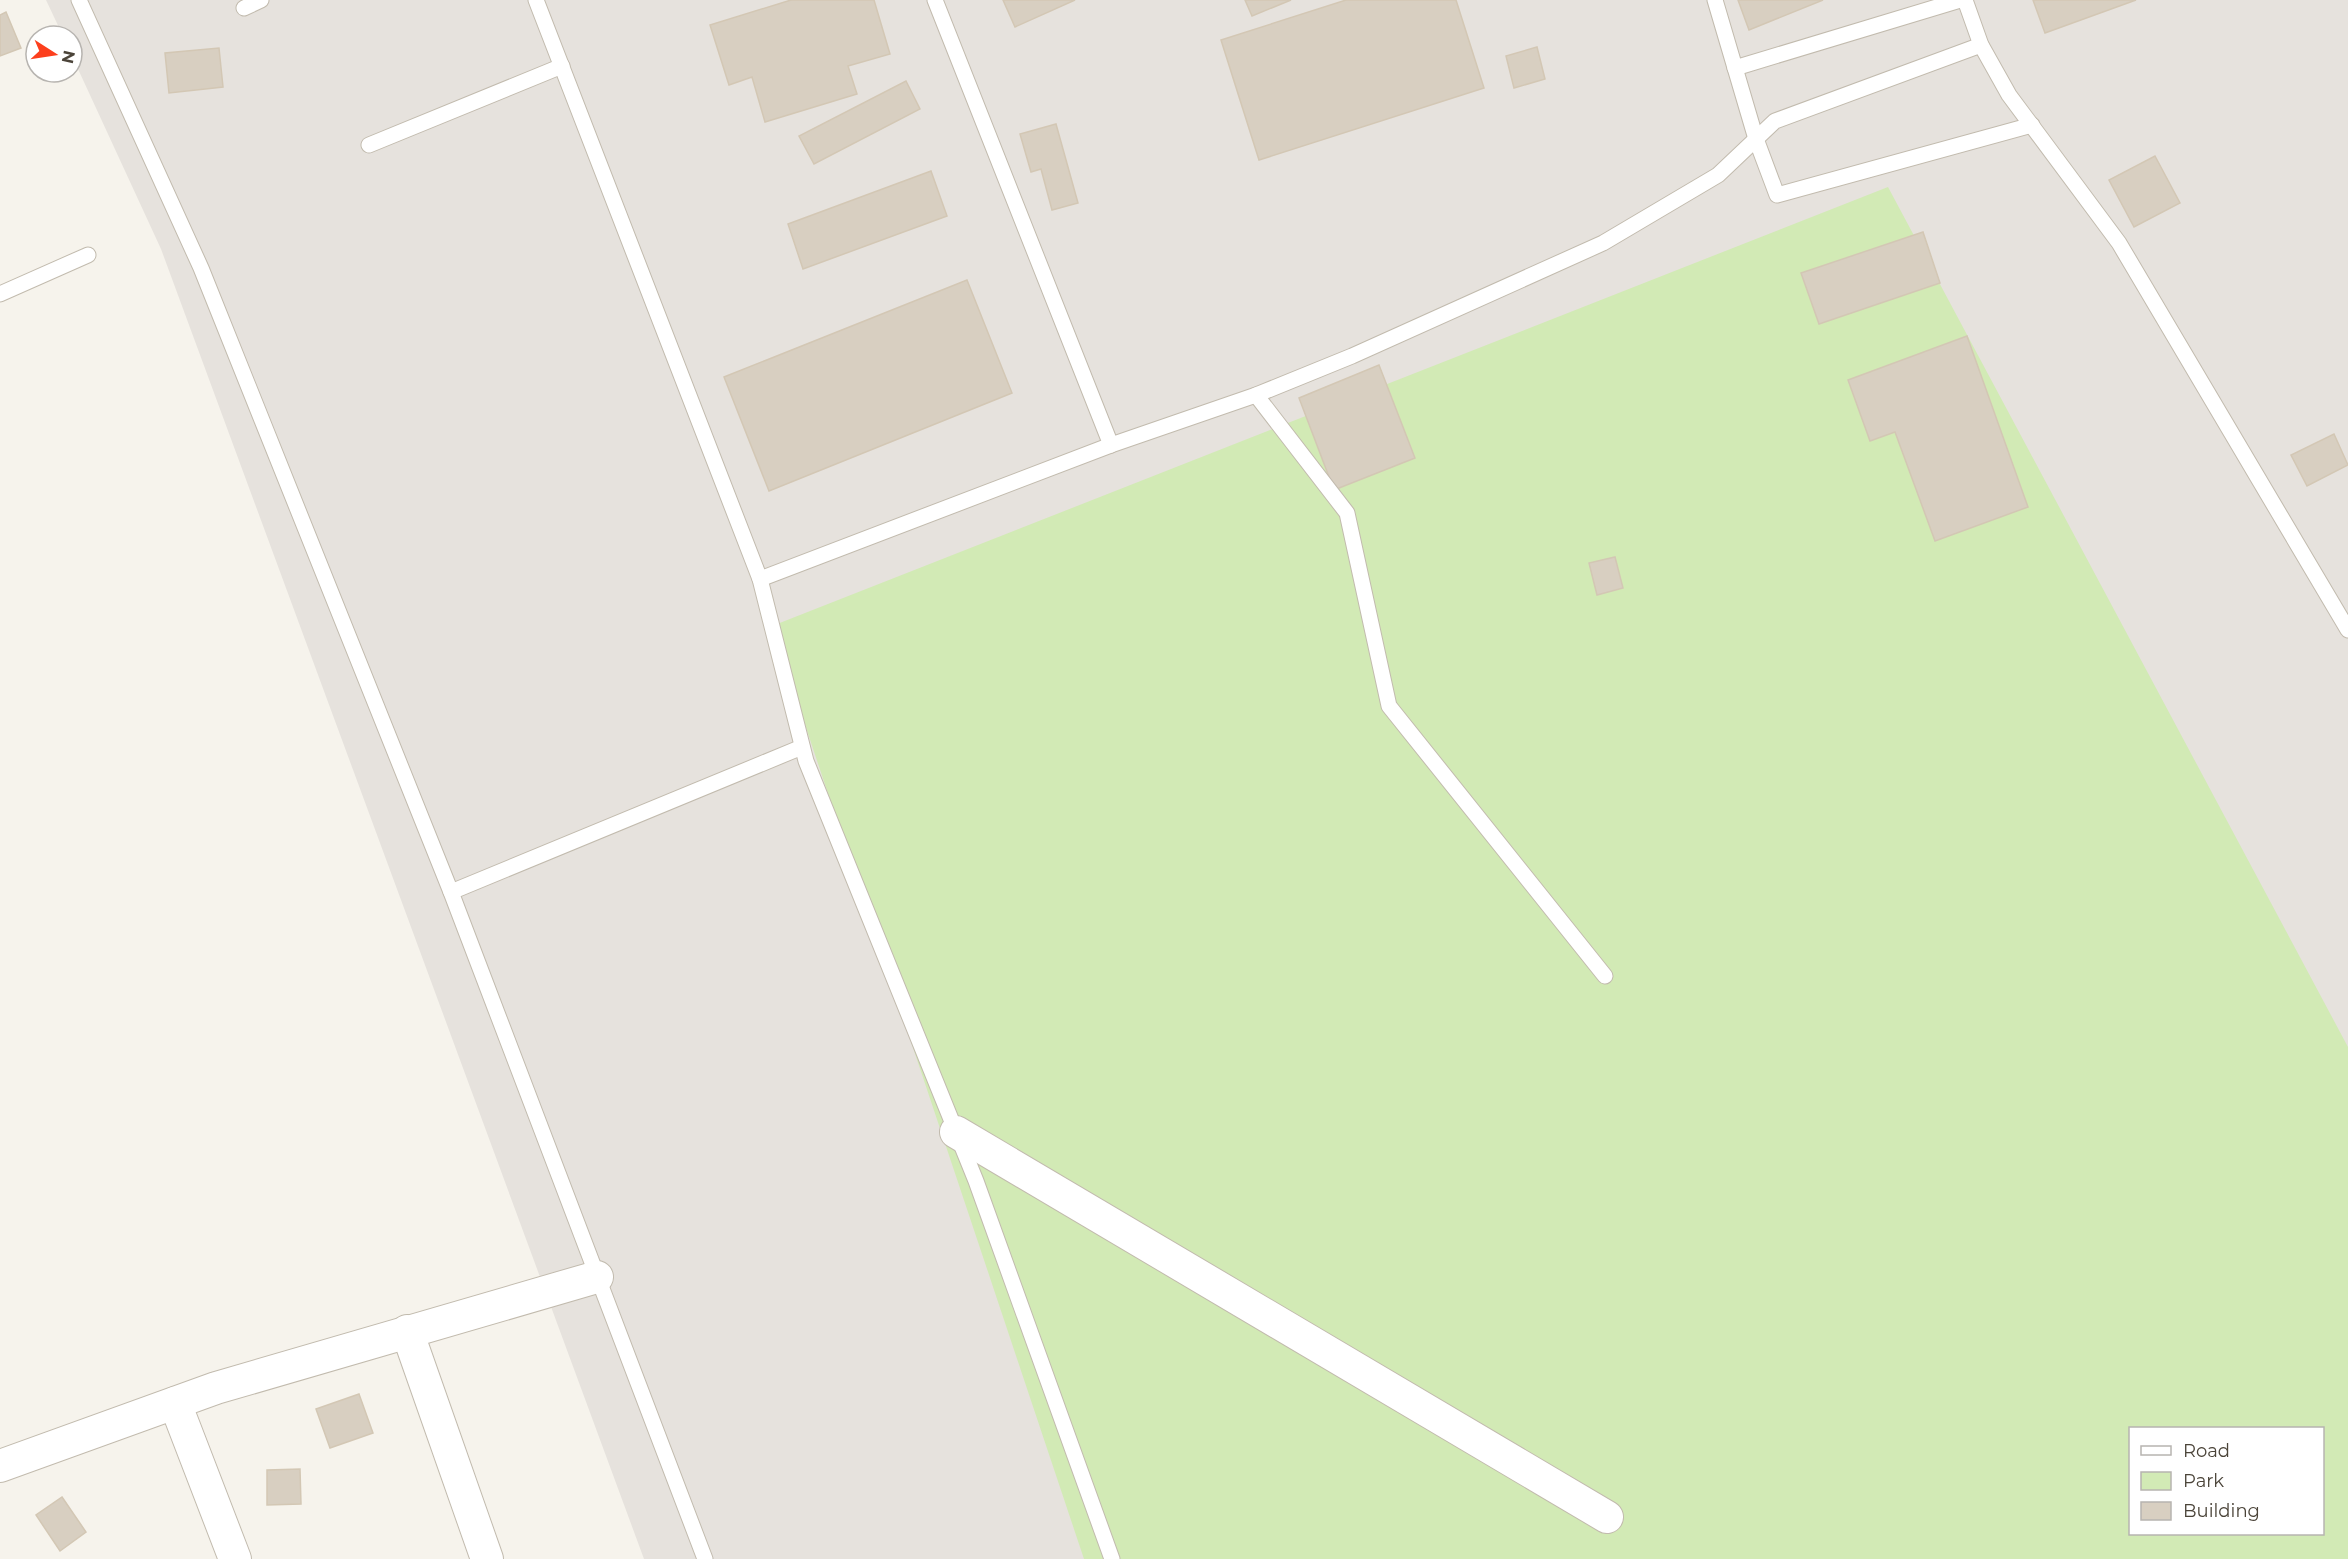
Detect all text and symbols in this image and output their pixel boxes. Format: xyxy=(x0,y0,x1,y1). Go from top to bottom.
north arrow xyxy=(24,24,84,84)
text: N xyxy=(58,49,79,65)
legend xyxy=(2129,1427,2324,1535)
text: Road xyxy=(2183,1440,2230,1462)
text: Park xyxy=(2183,1470,2224,1492)
text: Building xyxy=(2183,1500,2260,1522)

